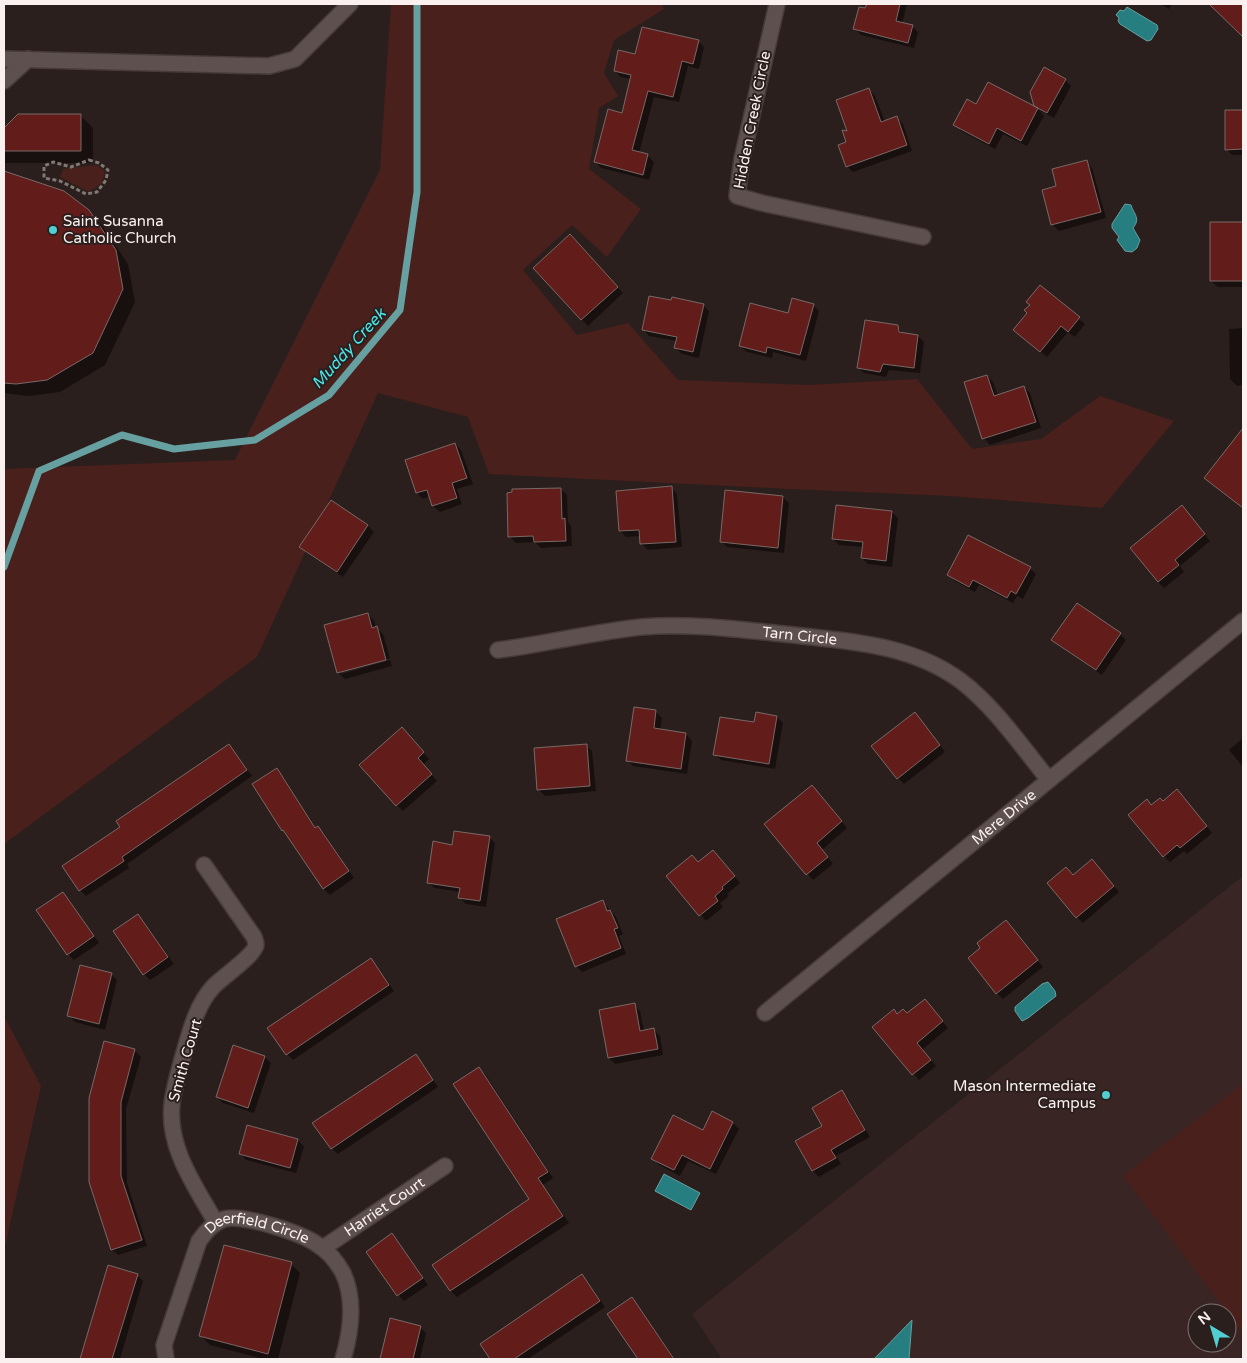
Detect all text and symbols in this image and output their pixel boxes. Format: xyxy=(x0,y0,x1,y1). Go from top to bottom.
street label: Hidden Creek Circle xyxy=(730,49,774,191)
place label: Saint Susanna Catholic Church xyxy=(63,212,176,247)
marker: Saint Susanna Catholic Church xyxy=(47,224,59,236)
water label: Muddy Creek xyxy=(307,303,391,393)
street label: Tarn Circle xyxy=(761,623,838,649)
street label: Mere Drive xyxy=(968,785,1040,849)
street label: Smith Court xyxy=(165,1016,205,1103)
place label: Mason Intermediate Campus xyxy=(953,1077,1096,1112)
marker: Mason Intermediate Campus xyxy=(1100,1089,1112,1101)
street label: Harriet Court xyxy=(341,1173,428,1240)
street label: Deerfield Circle xyxy=(201,1209,312,1248)
north arrow xyxy=(1187,1303,1237,1353)
text: N xyxy=(1195,1308,1214,1328)

